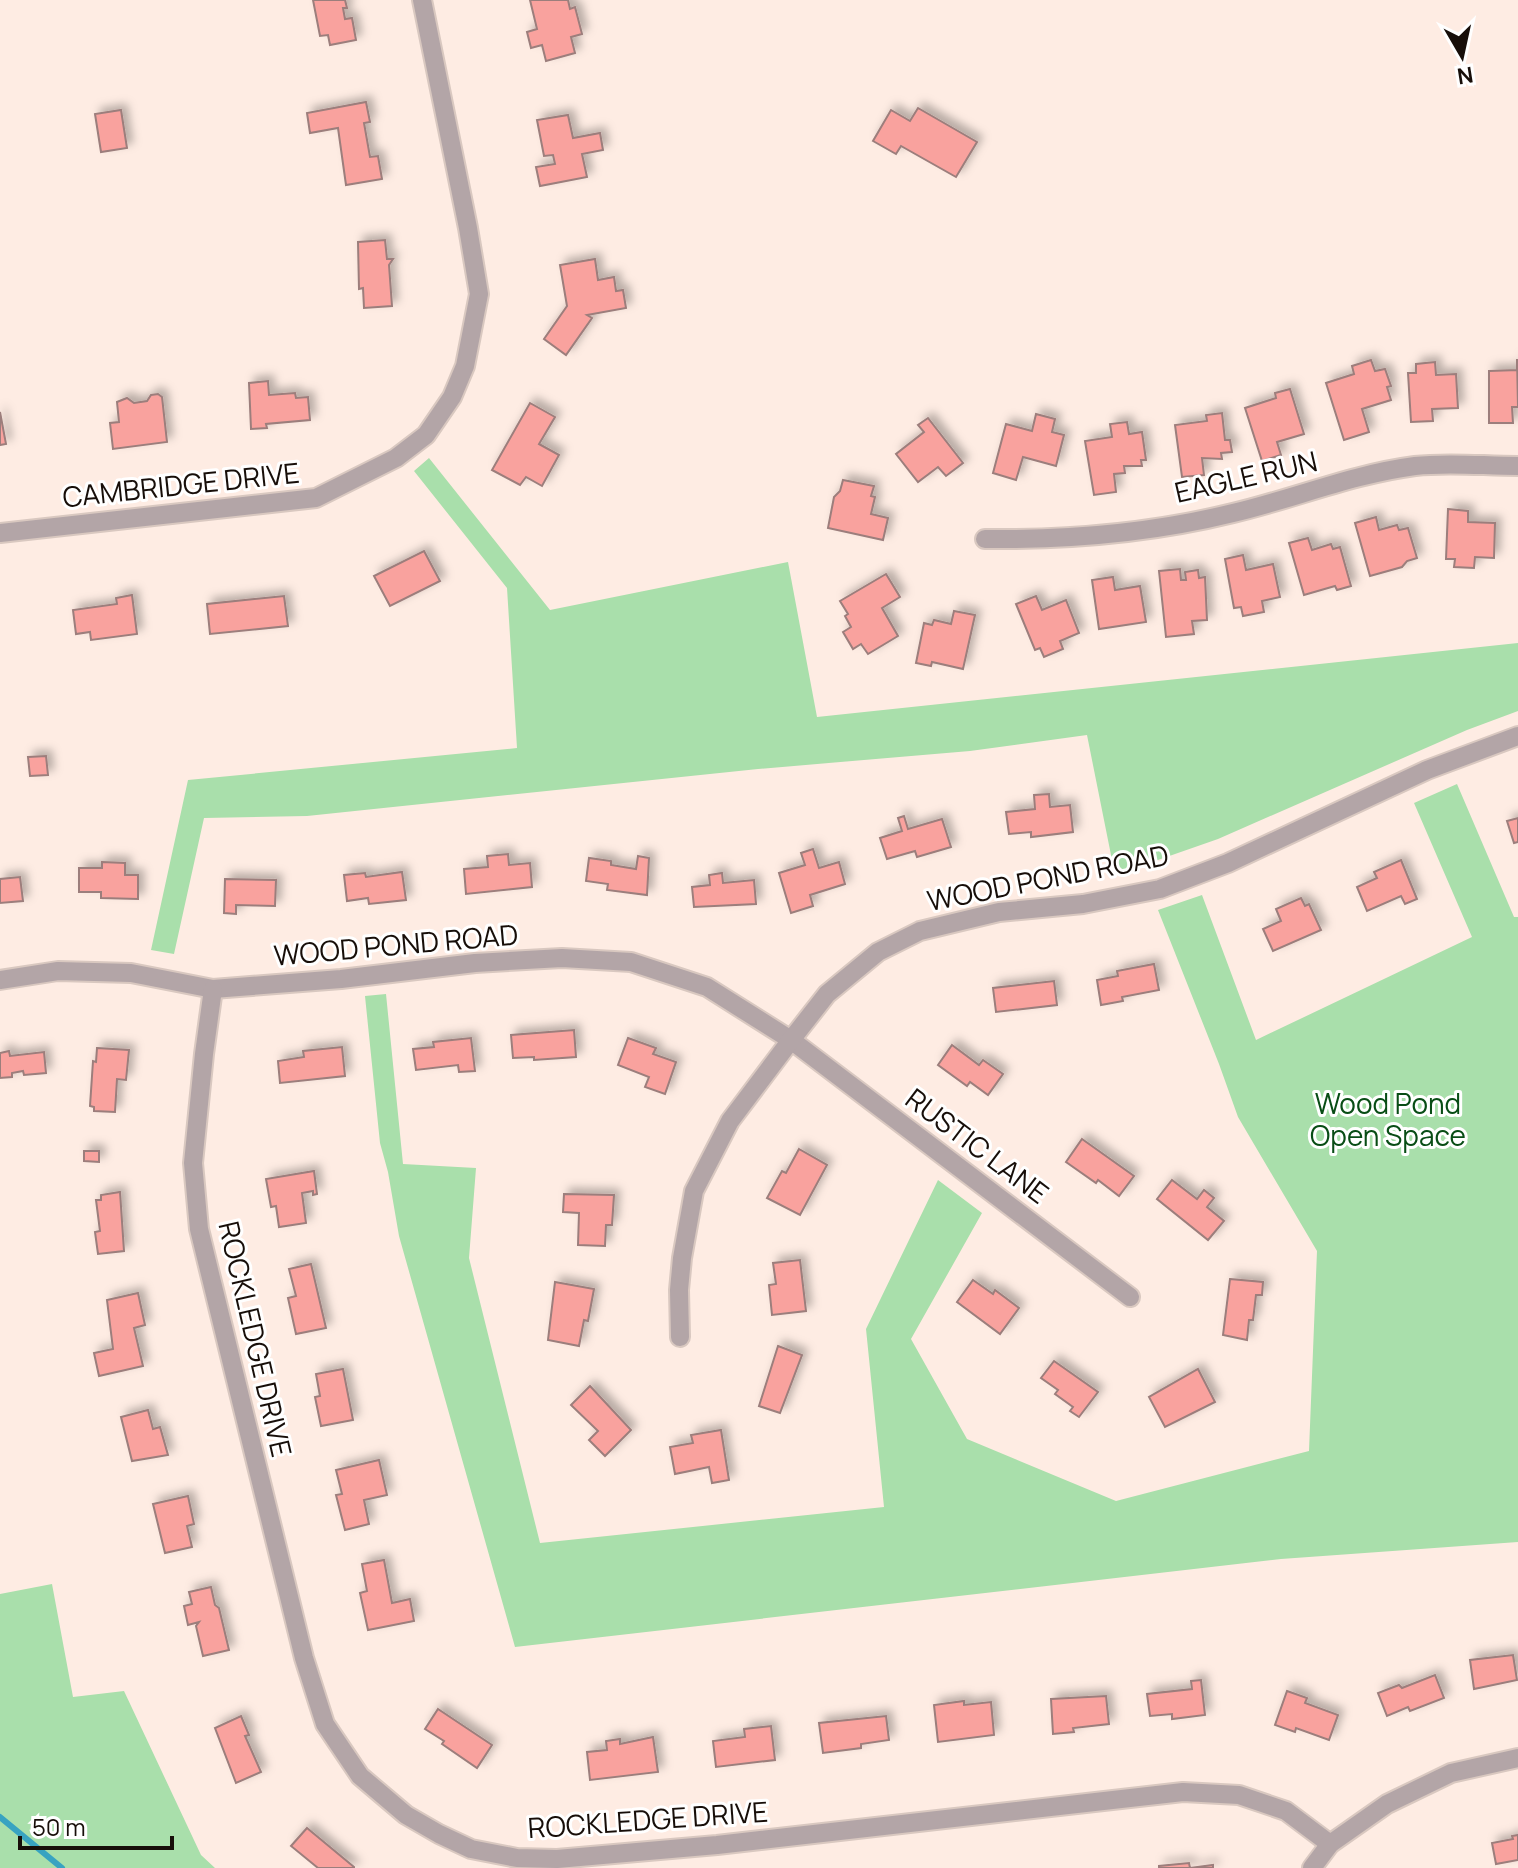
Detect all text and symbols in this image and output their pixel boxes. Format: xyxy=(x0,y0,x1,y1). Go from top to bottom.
north arrow xyxy=(1422,16,1502,96)
text: N xyxy=(1455,60,1475,92)
street label: EAGLE RUN xyxy=(1171,441,1321,511)
street label: CAMBRIDGE DRIVE xyxy=(61,453,301,515)
street label: WOOD POND ROAD xyxy=(924,835,1172,919)
street label: WOOD POND ROAD xyxy=(272,914,520,974)
street label: RUSTIC LANE xyxy=(898,1079,1057,1211)
park label: Wood Pond Open Space xyxy=(1310,1084,1466,1154)
street label: ROCKLEDGE DRIVE xyxy=(210,1217,302,1460)
street label: ROCKLEDGE DRIVE xyxy=(527,1792,769,1846)
scale bar xyxy=(20,1800,172,1850)
text: 50 m xyxy=(32,1810,86,1843)

